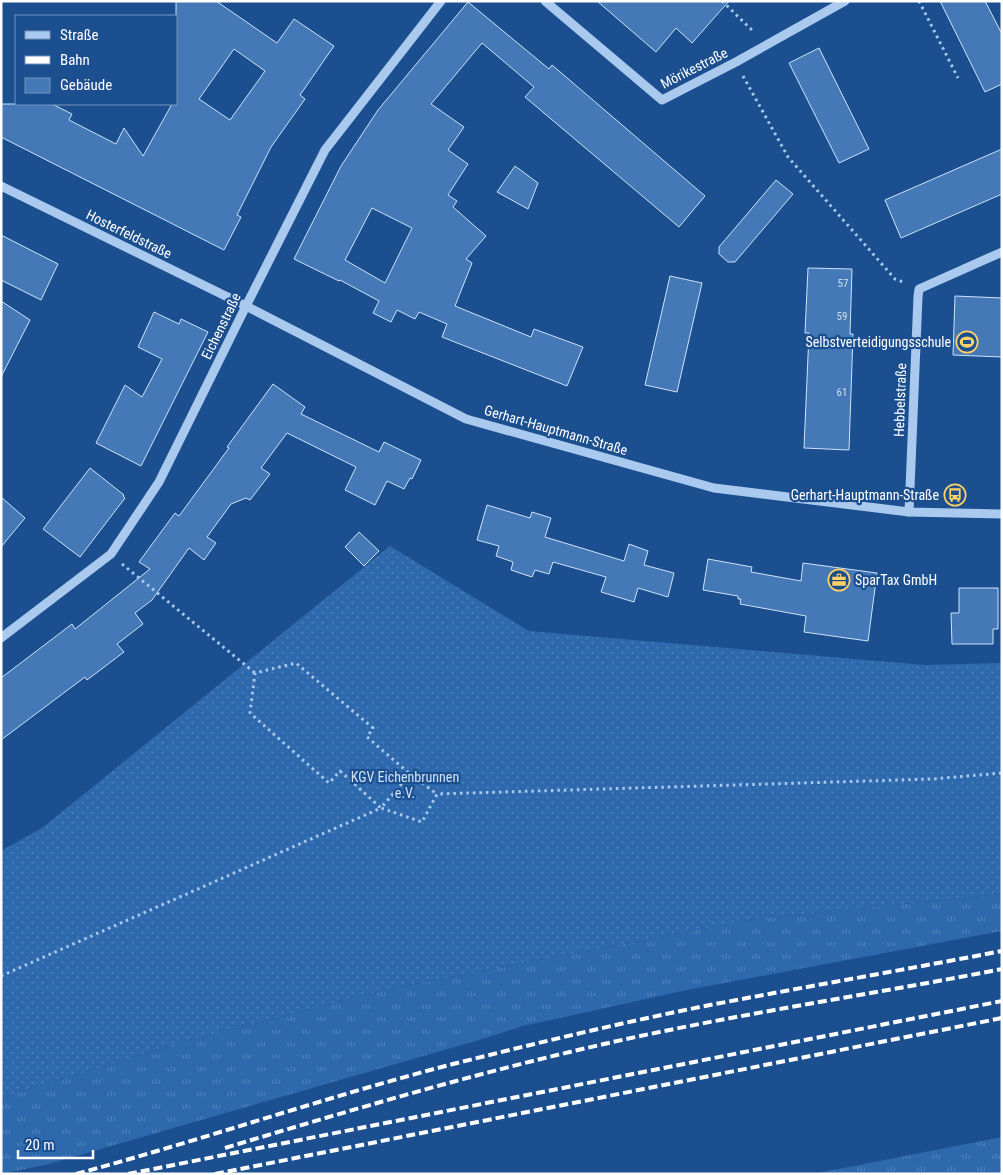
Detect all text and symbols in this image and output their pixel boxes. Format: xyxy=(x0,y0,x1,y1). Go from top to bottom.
legend xyxy=(15,15,178,105)
text: Straße xyxy=(60,26,99,44)
street label: Mörikestraße xyxy=(658,44,730,92)
text: Bahn xyxy=(60,51,90,69)
text: Gebäude xyxy=(60,76,112,94)
street label: Hosterfeldstraße xyxy=(84,206,175,262)
house number: 57 xyxy=(838,277,848,290)
street label: Eichenstraße xyxy=(198,290,244,362)
house number: 59 xyxy=(837,310,847,323)
sports icon: Selbstverteidigungsschule xyxy=(955,330,979,354)
place label: Selbstverteidigungsschule xyxy=(805,334,951,350)
street label: Hebbelstraße xyxy=(891,362,909,437)
house number: 61 xyxy=(837,386,847,399)
street label: Gerhart-Hauptmann-Straße xyxy=(483,402,630,458)
bus stop icon: Gerhart-Hauptmann-Straße xyxy=(943,483,967,507)
place label: Gerhart-Hauptmann-Straße xyxy=(791,487,939,503)
office icon: SparTax GmbH xyxy=(827,568,851,592)
place label: SparTax GmbH xyxy=(855,572,937,588)
park label: KGV Eichenbrunnen e.V. xyxy=(351,769,459,801)
scale bar xyxy=(18,1128,92,1160)
text: 20 m xyxy=(25,1136,55,1154)

